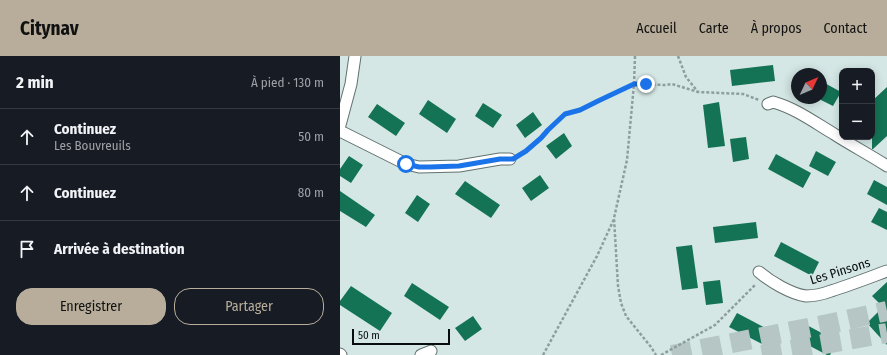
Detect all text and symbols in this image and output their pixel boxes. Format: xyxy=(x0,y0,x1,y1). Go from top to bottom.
text: Citynav xyxy=(20,17,79,40)
text: Accueil xyxy=(636,20,677,37)
text: Carte xyxy=(699,20,729,37)
text: À propos xyxy=(751,20,802,37)
text: Contact xyxy=(824,20,867,37)
north arrow xyxy=(791,68,827,104)
map controls xyxy=(839,68,875,140)
button: + xyxy=(839,68,875,104)
text: 2 min xyxy=(16,72,54,93)
text: À pied · 130 m xyxy=(251,75,324,90)
route end xyxy=(637,75,655,93)
button: − xyxy=(839,104,875,140)
text: Continuez xyxy=(54,120,116,138)
icon: ahead xyxy=(16,126,38,148)
text: 50 m xyxy=(298,129,324,144)
text: Les Bouvreuils xyxy=(54,138,131,153)
route start xyxy=(397,155,415,173)
icon: ahead xyxy=(16,182,38,204)
text: Continuez xyxy=(54,184,116,202)
text: 80 m xyxy=(298,185,324,200)
icon: arrive xyxy=(16,238,38,260)
text: Arrivée à destination xyxy=(54,240,185,258)
street label: Les Pinsons xyxy=(808,255,872,287)
button: Enregistrer xyxy=(16,288,166,325)
button: Partager xyxy=(174,288,324,325)
scale bar xyxy=(352,327,450,346)
text: 50 m xyxy=(358,329,380,342)

